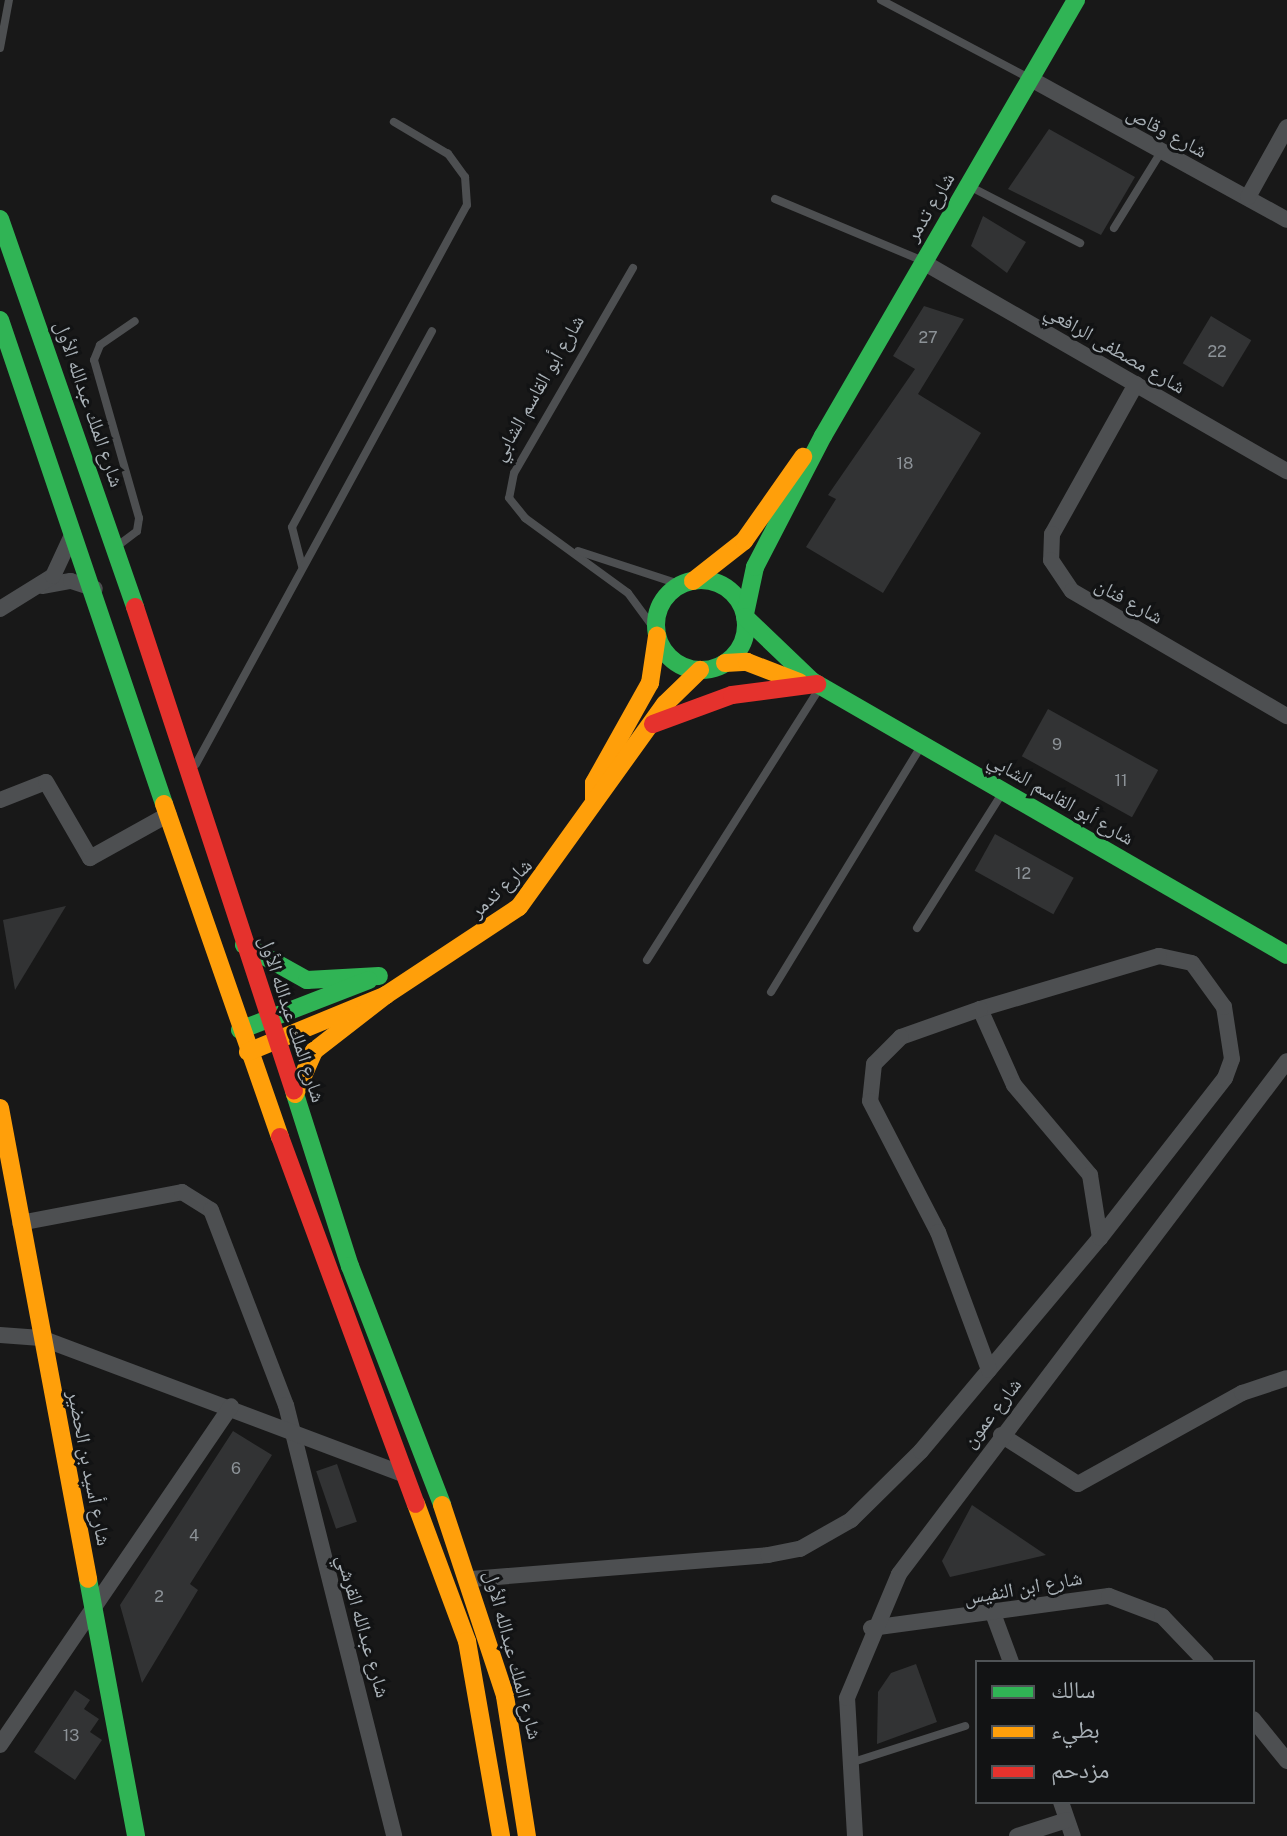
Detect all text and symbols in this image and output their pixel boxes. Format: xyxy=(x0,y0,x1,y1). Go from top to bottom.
street label: شارع وقاص xyxy=(1123,101,1211,163)
street label: شارع تدمر xyxy=(900,168,960,246)
street label: شارع مصطفى الرافعي xyxy=(1040,299,1190,399)
street label: شارع أبو القاسم الشابي xyxy=(487,311,589,465)
street label: شارع الملك عبدالله الأول xyxy=(49,318,129,490)
house number: 27 xyxy=(918,328,938,348)
house number: 22 xyxy=(1207,342,1227,362)
house number: 18 xyxy=(897,454,913,474)
street label: شارع فنان xyxy=(1091,573,1167,629)
house number: 9 xyxy=(1052,735,1062,755)
street label: شارع أبو القاسم الشابي xyxy=(984,748,1138,850)
house number: 11 xyxy=(1114,771,1128,791)
street label: شارع تدمر xyxy=(465,853,537,923)
house number: 12 xyxy=(1015,864,1031,884)
street label: شارع الملك عبدالله الأول xyxy=(254,932,330,1106)
street label: شارع عمون xyxy=(957,1373,1027,1453)
street label: شارع أسيد بن الحضير xyxy=(62,1388,116,1548)
house number: 6 xyxy=(231,1459,241,1479)
house number: 4 xyxy=(189,1526,199,1546)
street label: شارع عبدالله القرشي xyxy=(331,1552,395,1700)
street label: شارع ابن النفيس xyxy=(962,1566,1084,1610)
street label: شارع الملك عبدالله الأول xyxy=(479,1568,547,1742)
house number: 2 xyxy=(154,1587,164,1607)
legend xyxy=(975,1660,1255,1804)
text: سالك xyxy=(1051,1675,1096,1703)
text: بطيء xyxy=(1051,1715,1100,1743)
house number: 13 xyxy=(63,1726,79,1746)
text: مزدحم xyxy=(1051,1755,1110,1783)

